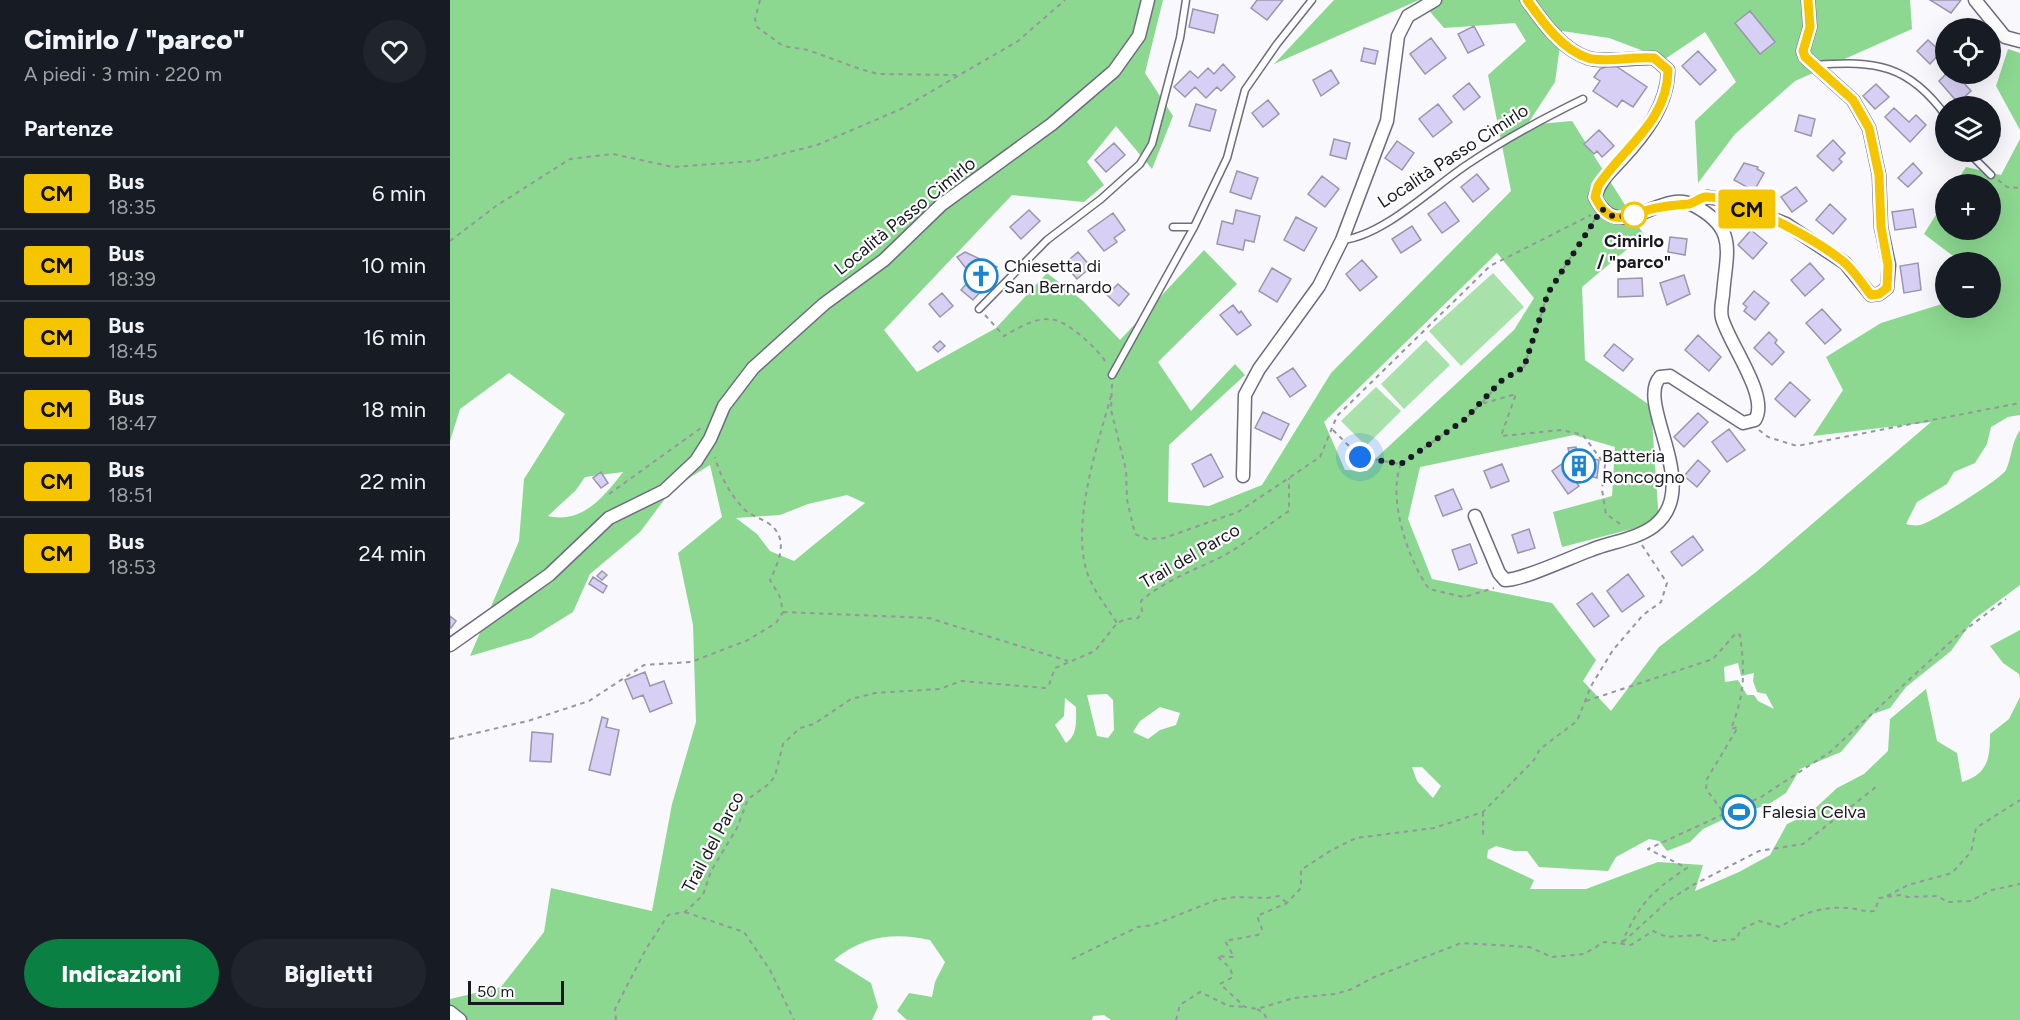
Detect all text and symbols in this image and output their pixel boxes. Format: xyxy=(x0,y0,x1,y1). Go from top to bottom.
map controls xyxy=(1935,18,2001,318)
button: locate xyxy=(1935,18,2001,84)
button: heart xyxy=(363,20,426,83)
text: Cimirlo / "parco" xyxy=(24,22,245,56)
text: A piedi · 3 min · 220 m xyxy=(24,62,222,86)
button: layers xyxy=(1935,96,2001,162)
street label: Località Passo Cimirlo xyxy=(1373,99,1533,213)
text: Partenze xyxy=(24,115,113,142)
street label: Località Passo Cimirlo xyxy=(830,152,980,280)
text: Bus xyxy=(108,168,144,195)
button: + xyxy=(1935,174,2001,240)
text: 6 min xyxy=(372,180,426,207)
text: CM xyxy=(40,181,74,206)
line badge: CM xyxy=(1720,190,1774,228)
text: 18:35 xyxy=(108,195,156,219)
text: CM xyxy=(1730,197,1764,222)
marker: Cimirlo / "parco" xyxy=(1621,202,1647,228)
place label: Cimirlo / "parco" xyxy=(1597,230,1671,273)
text: Bus xyxy=(108,240,144,267)
text: 10 min xyxy=(361,252,426,279)
button: − xyxy=(1935,252,2001,318)
text: CM xyxy=(40,253,74,278)
place label: Chiesetta di San Bernardo xyxy=(1004,255,1112,298)
church icon: Chiesetta di San Bernardo xyxy=(963,258,999,294)
text: 18:39 xyxy=(108,267,156,291)
text: Bus xyxy=(108,312,144,339)
text: 16 min xyxy=(363,324,426,351)
text: CM xyxy=(40,325,74,350)
text: 18:45 xyxy=(108,339,158,363)
text: Bus xyxy=(108,384,144,411)
text: 18 min xyxy=(362,396,426,423)
text: CM xyxy=(40,397,74,422)
text: 18:47 xyxy=(108,411,157,435)
your location xyxy=(1345,442,1375,472)
place label: Batteria Roncogno xyxy=(1602,445,1685,488)
building icon: Batteria Roncogno xyxy=(1561,448,1597,484)
text: Bus xyxy=(108,456,144,483)
text: 22 min xyxy=(360,468,426,495)
text: CM xyxy=(40,469,74,494)
text: 18:51 xyxy=(108,483,153,507)
street label: Trail del Parco xyxy=(1136,519,1244,593)
text: Bus xyxy=(108,528,144,555)
text: 24 min xyxy=(359,540,426,567)
text: CM xyxy=(40,541,74,566)
text: 18:53 xyxy=(108,555,156,579)
street label: Trail del Parco xyxy=(677,788,749,896)
sports icon: Falesia Celva xyxy=(1721,794,1757,830)
place label: Falesia Celva xyxy=(1762,801,1866,823)
button: Indicazioni xyxy=(24,939,219,1008)
button: Biglietti xyxy=(231,939,426,1008)
scale bar xyxy=(468,978,564,1006)
text: 50 m xyxy=(477,982,514,1001)

